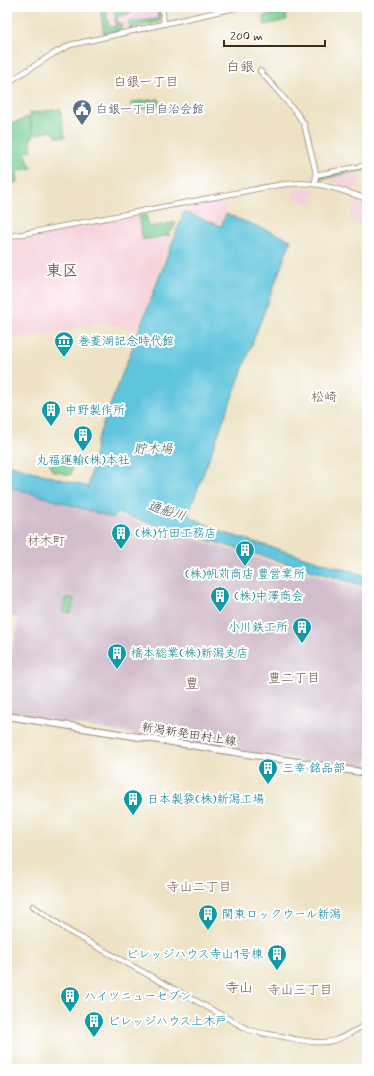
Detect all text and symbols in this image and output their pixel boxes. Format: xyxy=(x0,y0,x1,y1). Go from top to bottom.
scale bar xyxy=(224,22,325,48)
text: 200 m xyxy=(230,29,263,45)
district label: 白銀 xyxy=(226,58,255,76)
district label: 白銀一丁目 xyxy=(113,74,179,91)
public building icon: 白銀一丁目自治会館 xyxy=(71,98,93,126)
place label: 白銀一丁目自治会館 xyxy=(96,102,204,118)
district label: 東区 xyxy=(46,261,78,282)
museum icon: 巻菱湖記念時代館 xyxy=(53,330,75,358)
place label: 巻菱湖記念時代館 xyxy=(78,334,174,350)
district label: 松崎 xyxy=(311,389,337,406)
building icon: 中野製作所 xyxy=(40,399,62,427)
place label: 中野製作所 xyxy=(65,403,125,419)
building icon: 丸福運輸(株)本社 xyxy=(72,424,94,452)
water label: 貯木場 xyxy=(133,441,173,458)
place label: 丸福運輸(株)本社 xyxy=(36,453,130,469)
water label: 通船川 xyxy=(145,498,188,525)
building icon: (株)竹田工務店 xyxy=(110,522,132,550)
place label: (株)竹田工務店 xyxy=(135,526,216,542)
district label: 材木町 xyxy=(26,533,66,550)
building icon: (株)帆苅商店 豊営業所 xyxy=(234,539,256,567)
place label: (株)帆苅商店 豊営業所 xyxy=(185,567,305,583)
building icon: (株)中澤商会 xyxy=(209,585,231,613)
place label: (株)中澤商会 xyxy=(234,589,303,605)
building icon: 小川鉄工所 xyxy=(291,616,313,644)
place label: 小川鉄工所 xyxy=(228,620,288,636)
building icon: 橋本総業(株)新潟支店 xyxy=(106,642,128,670)
place label: 橋本総業(株)新潟支店 xyxy=(131,646,248,662)
district label: 豊二丁目 xyxy=(268,670,320,687)
district label: 豊 xyxy=(185,675,199,693)
street label: 新潟新発田村上線 xyxy=(140,720,238,750)
building icon: 三幸 銘品部 xyxy=(257,757,279,785)
place label: 三幸 銘品部 xyxy=(282,761,345,777)
building icon: 日本製袋(株)新潟工場 xyxy=(122,788,144,816)
place label: 日本製袋(株)新潟工場 xyxy=(147,792,264,808)
district label: 寺山二丁目 xyxy=(166,879,232,896)
building icon: 関東ロックウール新潟 xyxy=(197,903,219,931)
place label: 関東ロックウール新潟 xyxy=(222,907,341,923)
building icon: ビレッジハウス寺山1号棟 xyxy=(266,943,288,971)
place label: ビレッジハウス寺山1号棟 xyxy=(126,947,263,963)
district label: 寺山 xyxy=(225,979,253,997)
district label: 寺山三丁目 xyxy=(267,982,333,999)
building icon: ハイツニューセブン xyxy=(59,985,81,1013)
place label: ハイツニューセブン xyxy=(84,989,192,1005)
building icon: ビレッジハウス上木戸 xyxy=(83,1010,105,1038)
place label: ビレッジハウス上木戸 xyxy=(108,1014,227,1030)

